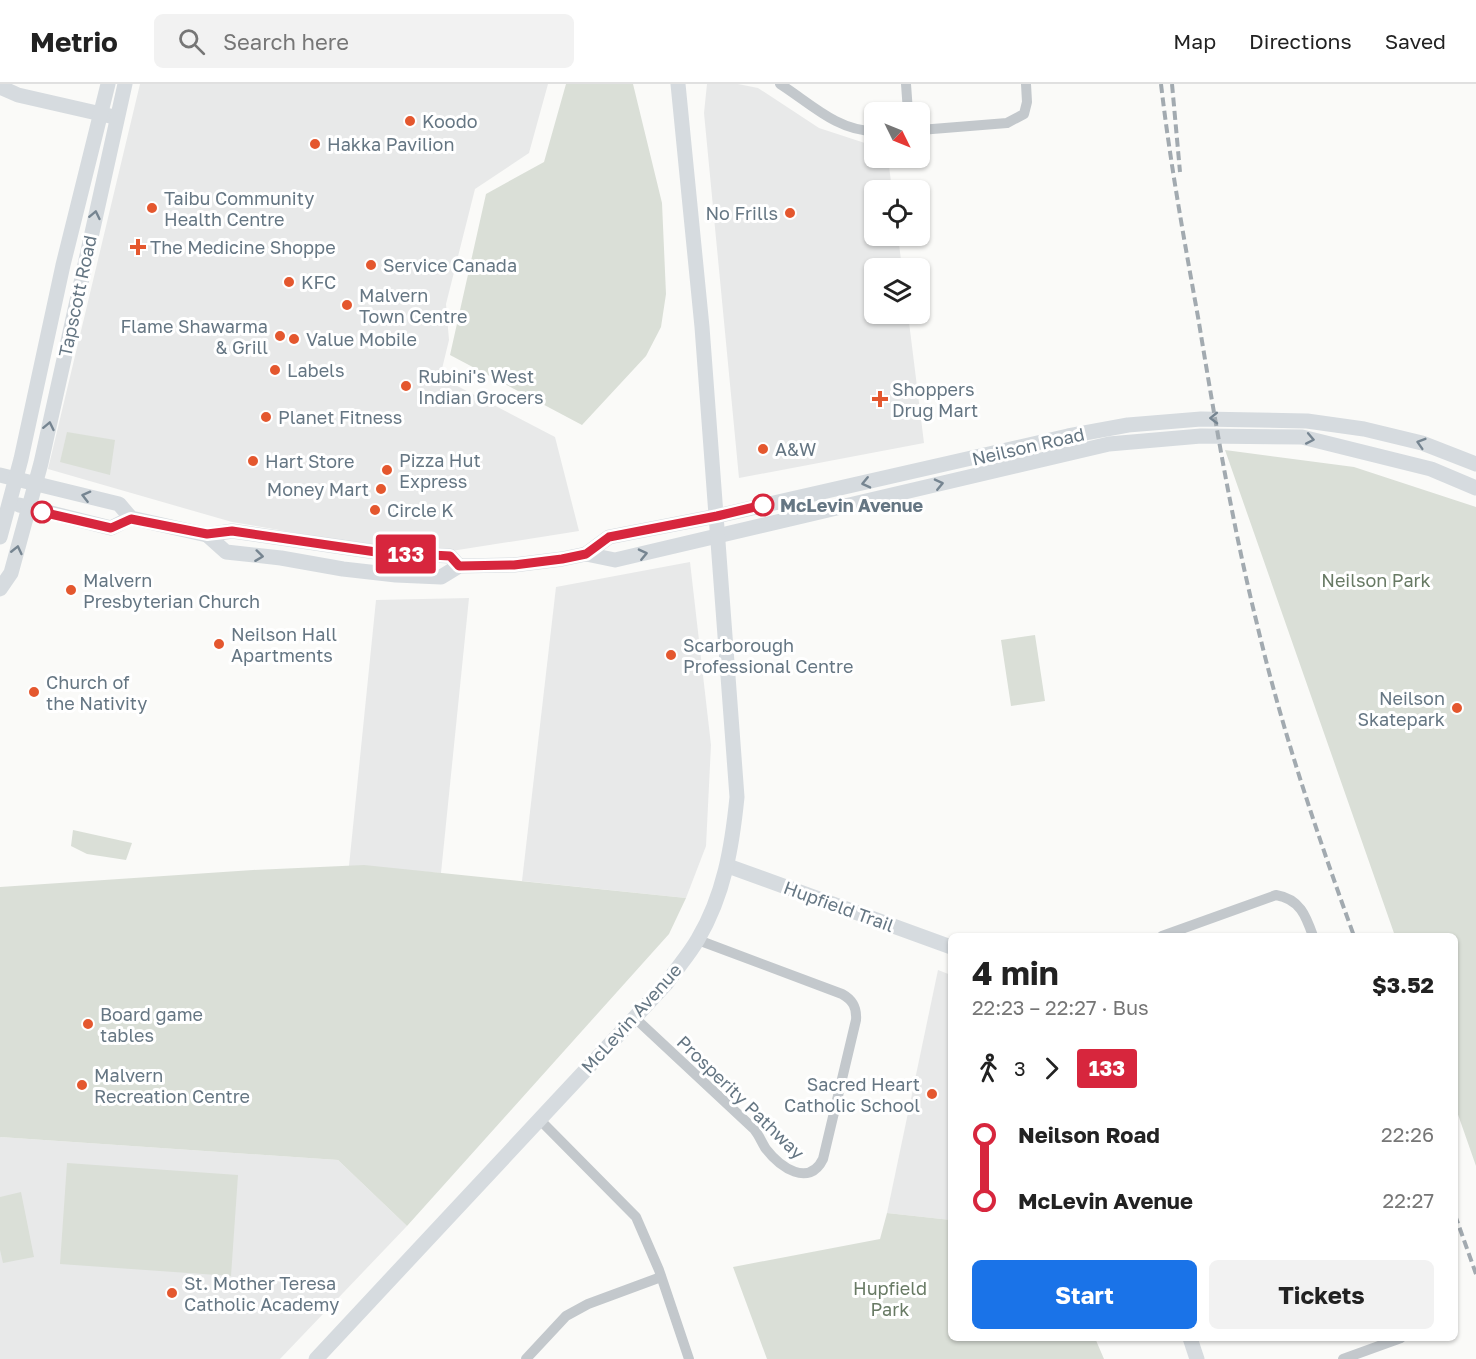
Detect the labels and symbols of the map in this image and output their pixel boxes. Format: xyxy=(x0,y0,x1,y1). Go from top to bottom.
north arrow xyxy=(864,102,930,168)
place label: Koodo xyxy=(422,110,478,132)
marker: Koodo xyxy=(403,114,417,128)
place label: Hakka Pavilion xyxy=(327,133,454,155)
marker: Hakka Pavilion xyxy=(308,137,322,151)
place label: Taibu Community Health Centre xyxy=(164,187,314,230)
marker: Taibu Community Health Centre xyxy=(145,201,159,215)
place label: No Frills xyxy=(705,202,778,224)
marker: No Frills xyxy=(783,206,797,220)
one-way arrow xyxy=(88,210,101,220)
street label: Tapscott Road xyxy=(53,233,101,359)
place label: The Medicine Shoppe xyxy=(150,236,336,258)
marker: The Medicine Shoppe xyxy=(131,240,145,254)
place label: Service Canada xyxy=(383,254,517,276)
marker: Service Canada xyxy=(364,258,378,272)
place label: KFC xyxy=(301,271,336,293)
marker: KFC xyxy=(282,275,296,289)
place label: Malvern Town Centre xyxy=(359,284,467,327)
marker: Malvern Town Centre xyxy=(340,298,354,312)
place label: Flame Shawarma & Grill xyxy=(120,315,268,358)
place label: Value Mobile xyxy=(306,328,417,350)
marker: Flame Shawarma & Grill xyxy=(273,329,287,343)
marker: Value Mobile xyxy=(287,332,301,346)
place label: Labels xyxy=(287,359,344,381)
marker: Labels xyxy=(268,363,282,377)
place label: Rubini's West Indian Grocers xyxy=(418,365,544,408)
place label: Shoppers Drug Mart xyxy=(892,378,978,421)
marker: Rubini's West Indian Grocers xyxy=(399,379,413,393)
marker: Shoppers Drug Mart xyxy=(873,392,887,406)
place label: Planet Fitness xyxy=(278,406,402,428)
marker: Planet Fitness xyxy=(259,410,273,424)
one-way arrow xyxy=(1209,412,1218,425)
one-way arrow xyxy=(42,421,55,431)
street label: Neilson Road xyxy=(970,422,1086,470)
one-way arrow xyxy=(1304,432,1314,445)
place label: A&W xyxy=(775,438,816,460)
one-way arrow xyxy=(1416,438,1427,450)
marker: A&W xyxy=(756,442,770,456)
place label: Pizza Hut Express xyxy=(399,449,481,492)
place label: Hart Store xyxy=(265,450,354,472)
marker: Hart Store xyxy=(246,454,260,468)
marker: Pizza Hut Express xyxy=(380,463,394,477)
one-way arrow xyxy=(862,476,872,489)
place label: Money Mart xyxy=(267,478,369,500)
one-way arrow xyxy=(934,479,944,492)
marker: Money Mart xyxy=(374,482,388,496)
one-way arrow xyxy=(81,491,91,504)
marker: McLevin Avenue xyxy=(752,494,774,516)
place label: McLevin Avenue xyxy=(780,494,923,516)
place label: Circle K xyxy=(387,499,454,521)
unlabelled marker xyxy=(31,501,53,523)
marker: Circle K xyxy=(368,503,382,517)
line badge: 133 xyxy=(372,534,440,574)
one-way arrow xyxy=(10,545,23,555)
one-way arrow xyxy=(638,548,648,561)
one-way arrow xyxy=(254,549,263,561)
place label: Malvern Presbyterian Church xyxy=(83,569,260,612)
park label: Neilson Park xyxy=(1321,569,1431,591)
marker: Malvern Presbyterian Church xyxy=(64,583,78,597)
place label: Neilson Hall Apartments xyxy=(231,623,337,666)
place label: Scarborough Professional Centre xyxy=(683,634,853,677)
marker: Neilson Hall Apartments xyxy=(212,637,226,651)
marker: Scarborough Professional Centre xyxy=(664,648,678,662)
place label: Church of the Nativity xyxy=(46,671,147,714)
marker: Church of the Nativity xyxy=(27,685,41,699)
place label: Neilson Skatepark xyxy=(1357,687,1445,730)
marker: Neilson Skatepark xyxy=(1450,701,1464,715)
street label: Hupfield Trail xyxy=(781,876,897,936)
street label: McLevin Avenue xyxy=(576,959,686,1077)
place label: Board game tables xyxy=(100,1003,203,1046)
marker: Board game tables xyxy=(81,1017,95,1031)
street label: Prosperity Pathway xyxy=(673,1031,809,1163)
place label: Malvern Recreation Centre xyxy=(94,1064,250,1107)
place label: Sacred Heart Catholic School xyxy=(784,1073,920,1116)
marker: Malvern Recreation Centre xyxy=(75,1078,89,1092)
marker: Sacred Heart Catholic School xyxy=(925,1087,939,1101)
place label: St. Mother Teresa Catholic Academy xyxy=(184,1272,339,1315)
park label: Hupfield Park xyxy=(853,1277,927,1320)
marker: St. Mother Teresa Catholic Academy xyxy=(165,1286,179,1300)

